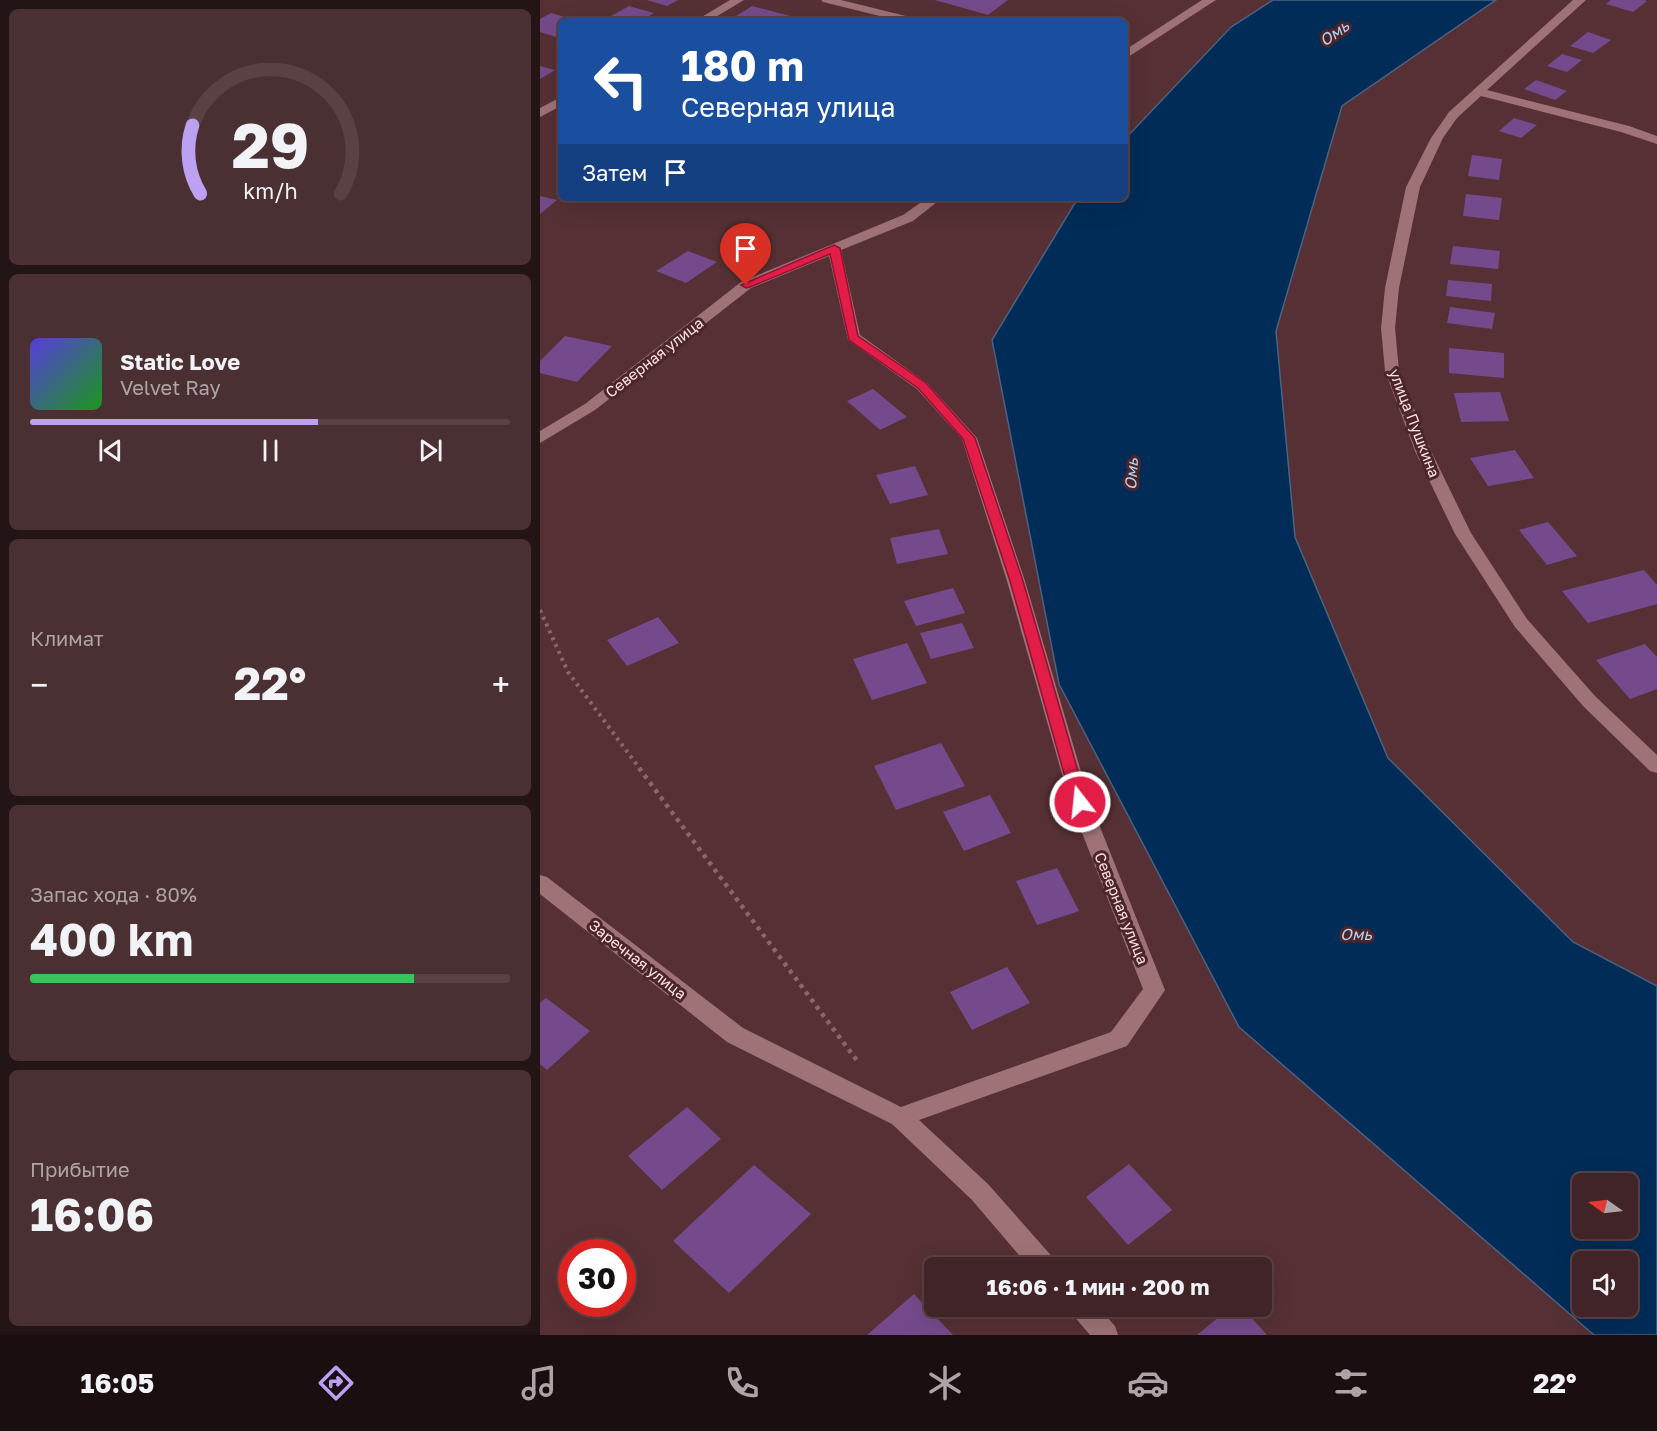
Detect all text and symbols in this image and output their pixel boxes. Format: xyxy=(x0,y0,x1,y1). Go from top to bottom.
water label: Омь xyxy=(1315,15,1353,50)
text: 180 m xyxy=(681,40,804,90)
icon: left xyxy=(582,42,660,120)
text: Северная улица xyxy=(681,91,896,123)
text: 29 xyxy=(231,107,309,182)
icon: arrive xyxy=(659,156,692,189)
text: Затем xyxy=(582,159,647,186)
text: km/h xyxy=(243,178,297,204)
pin xyxy=(720,223,771,285)
icon: arrive xyxy=(729,232,762,265)
street label: Северная улица xyxy=(601,313,707,401)
text: Static Love xyxy=(120,348,240,375)
street label: улица Пушкина xyxy=(1386,366,1444,480)
text: Velvet Ray xyxy=(120,375,221,399)
icon: previous xyxy=(94,434,127,467)
icon: pause xyxy=(254,434,287,467)
icon: next xyxy=(414,434,447,467)
water label: Омь xyxy=(1120,457,1142,491)
text: Климат xyxy=(30,626,104,650)
text: 22° xyxy=(234,656,306,710)
text: − xyxy=(30,665,48,704)
text: + xyxy=(492,665,510,704)
position arrow xyxy=(1048,770,1112,834)
street label: Северная улица xyxy=(1091,849,1153,967)
text: Запас хода · 80% xyxy=(30,882,197,906)
text: 400 km xyxy=(30,912,193,966)
street label: Заречная улица xyxy=(586,916,690,1002)
water label: Омь xyxy=(1340,924,1372,944)
text: Прибытие xyxy=(30,1157,130,1181)
north arrow xyxy=(1572,1173,1638,1239)
map controls xyxy=(1572,1173,1638,1317)
text: 16:06 xyxy=(30,1187,154,1241)
speed limit sign: 30 xyxy=(558,1239,636,1317)
button: sound xyxy=(1572,1251,1638,1317)
text: 16:06 · 1 мин · 200 m xyxy=(987,1273,1209,1300)
icon: directions xyxy=(315,1362,357,1404)
icon: music xyxy=(518,1362,560,1404)
icon: phone xyxy=(721,1362,763,1404)
icon: climate xyxy=(924,1362,966,1404)
icon: car xyxy=(1127,1362,1169,1404)
icon: filters xyxy=(1330,1362,1372,1404)
text: 16:05 xyxy=(80,1367,154,1399)
text: 22° xyxy=(1533,1367,1576,1399)

